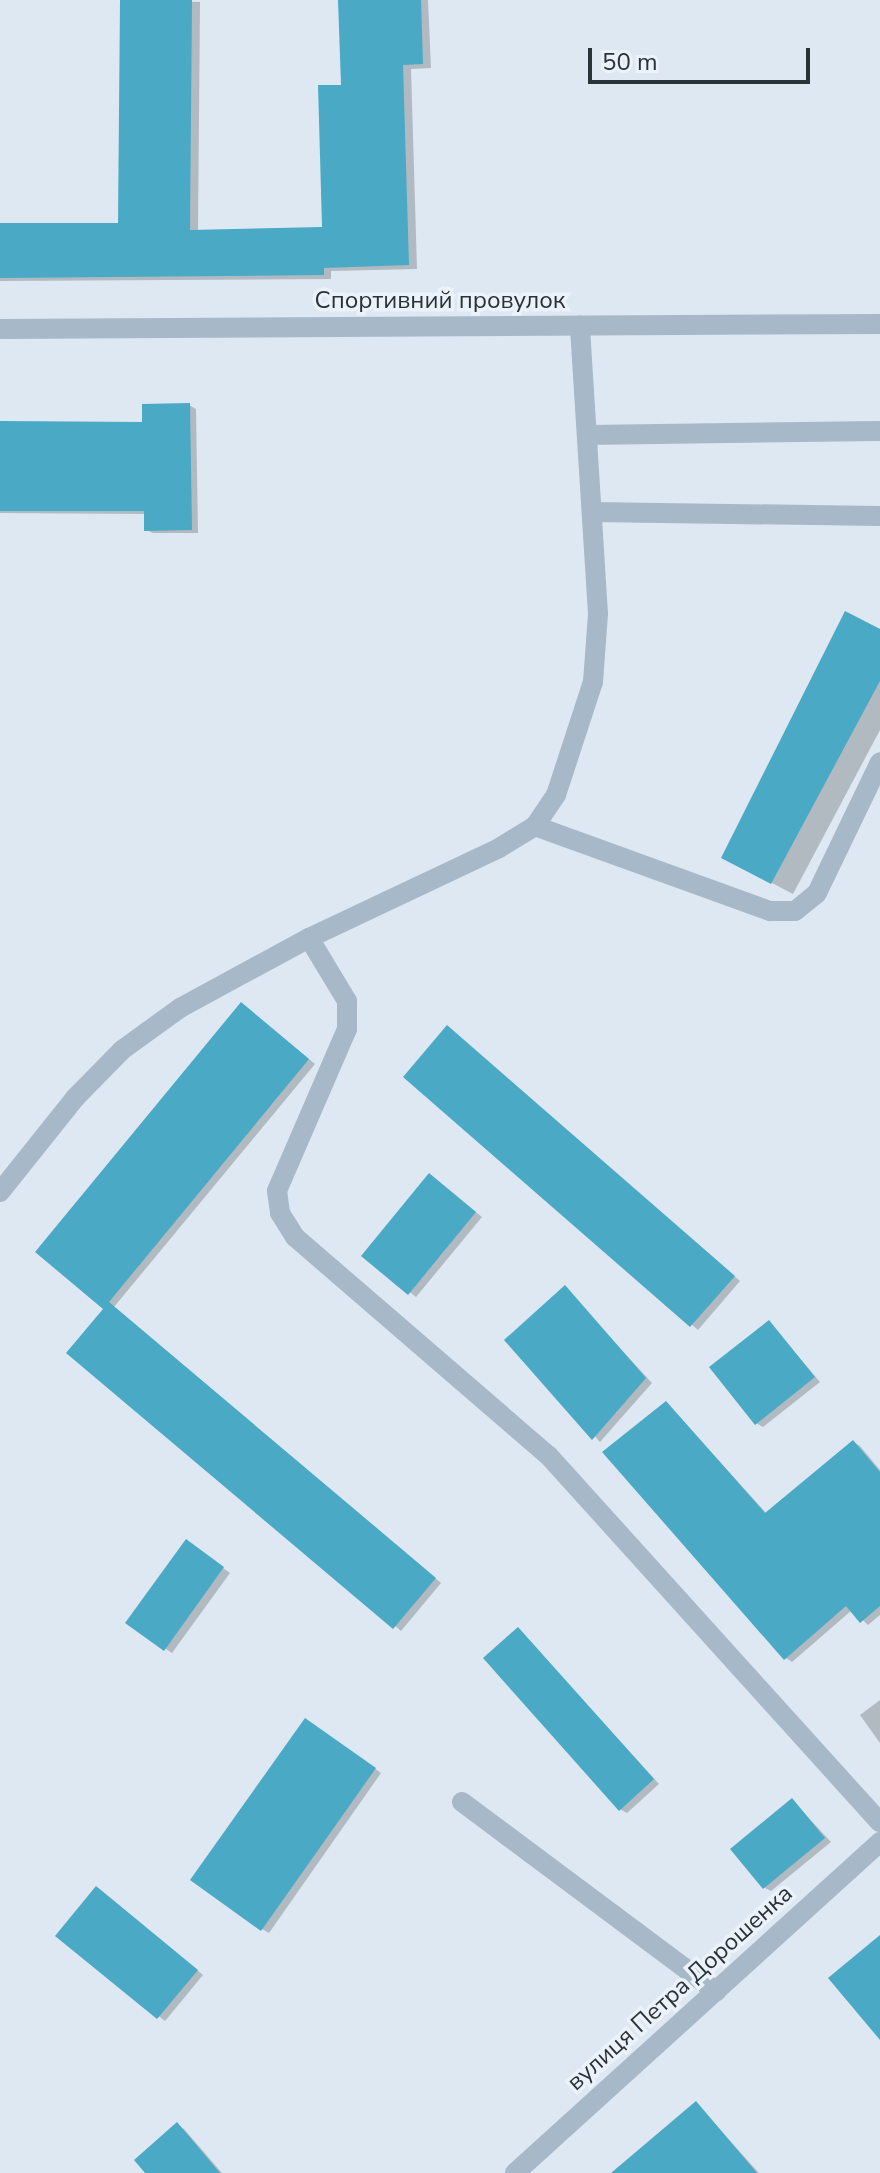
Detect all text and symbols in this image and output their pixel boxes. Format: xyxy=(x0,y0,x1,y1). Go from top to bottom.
scale bar xyxy=(592,32,814,82)
text: 50 m xyxy=(602,46,658,78)
street label: Спортивний провулок xyxy=(315,287,565,315)
street label: вулиця Петра Дорошенка xyxy=(561,1879,799,2097)

